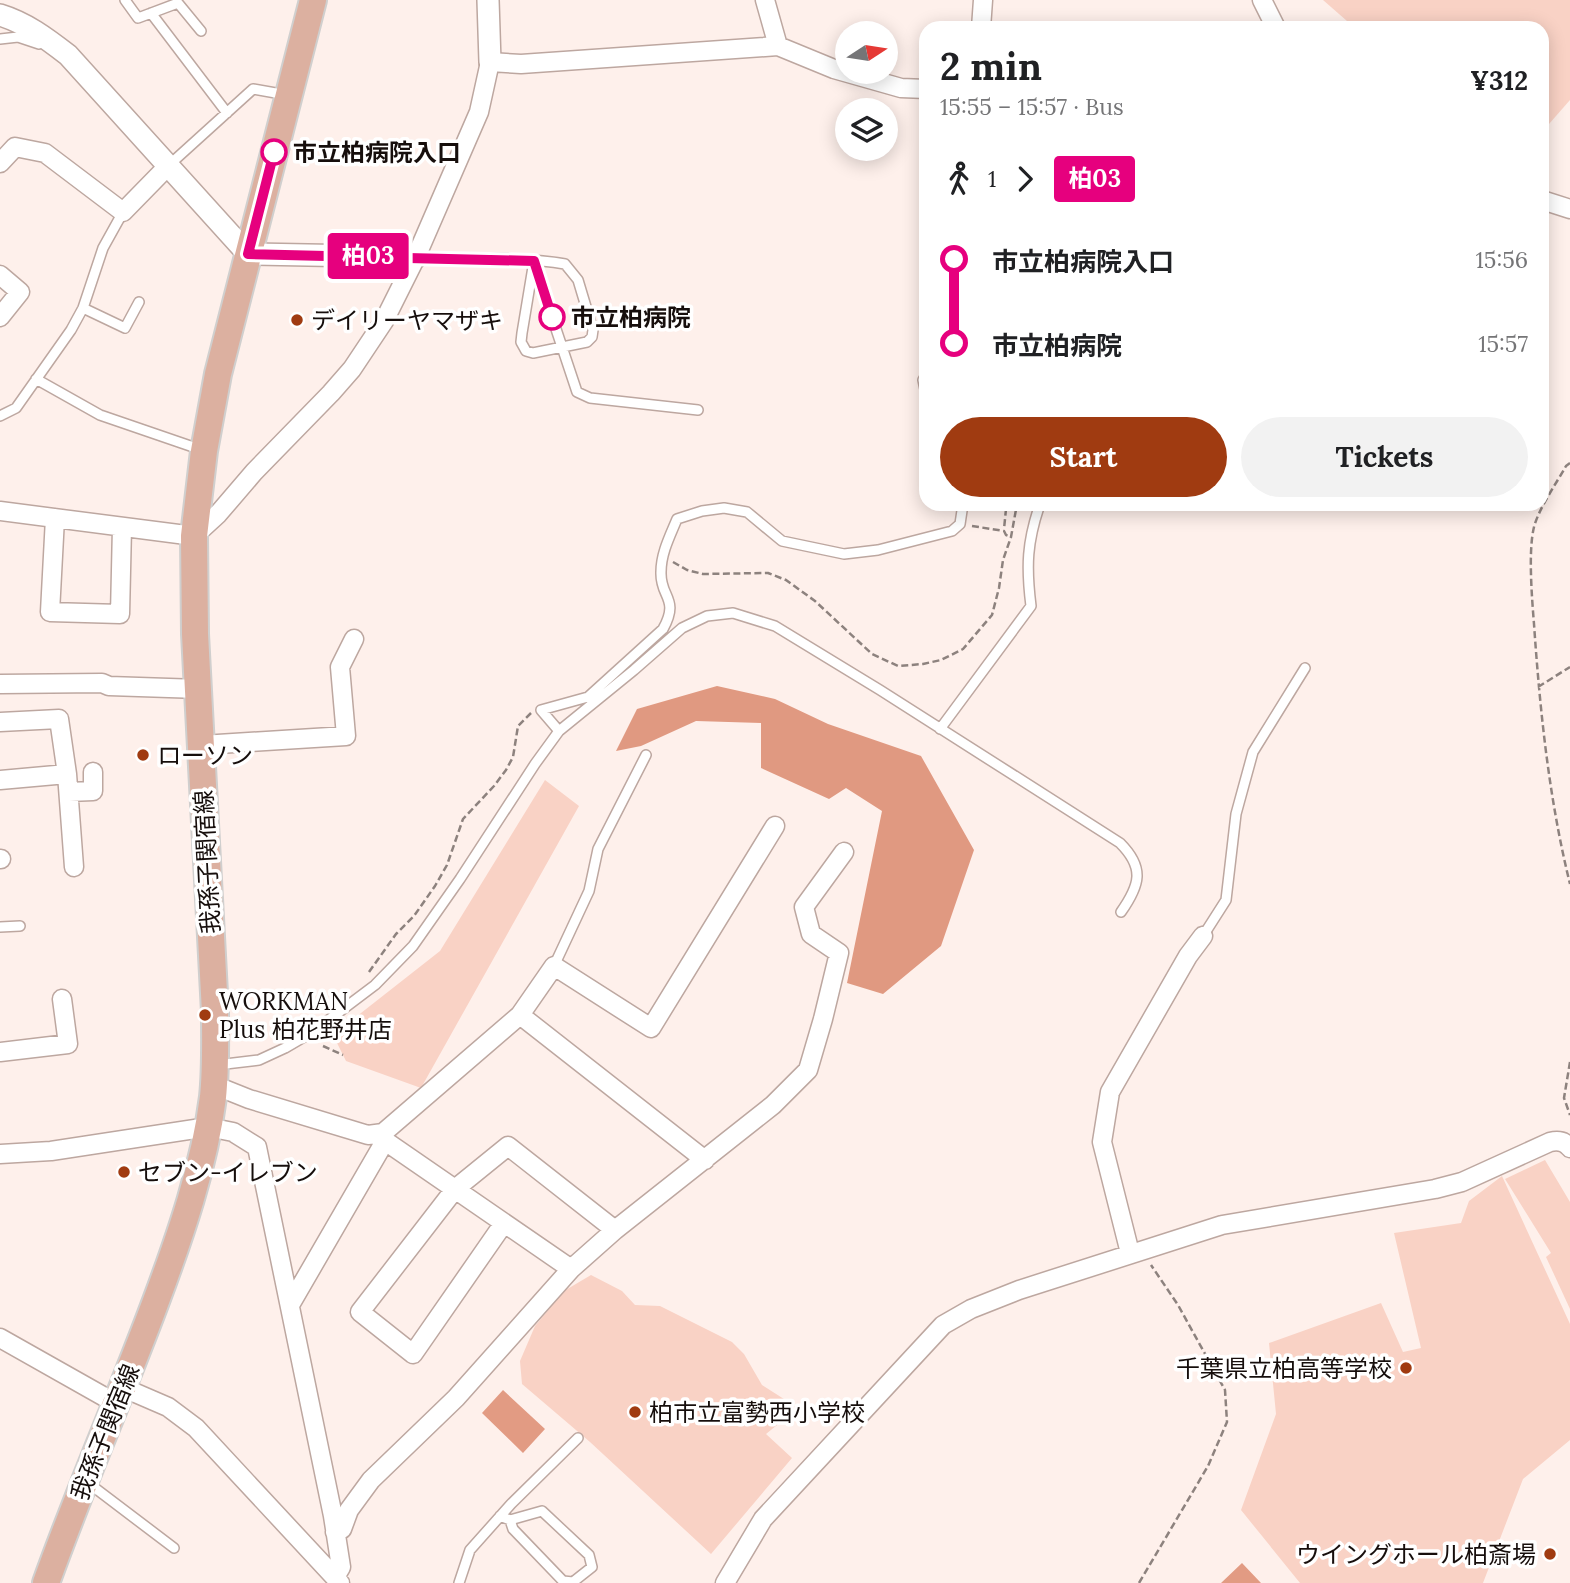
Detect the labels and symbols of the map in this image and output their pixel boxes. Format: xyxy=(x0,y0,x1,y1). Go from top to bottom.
north arrow xyxy=(835,21,898,84)
place label: 市立柏病院入口 xyxy=(293,137,461,168)
marker: 市立柏病院入口 xyxy=(261,139,287,165)
line badge: 柏03 xyxy=(328,233,408,279)
place label: 市立柏病院 xyxy=(571,302,691,333)
marker: 市立柏病院 xyxy=(539,304,565,330)
place label: デイリーヤマザキ xyxy=(311,305,503,336)
marker: デイリーヤマザキ xyxy=(289,312,305,328)
place label: ローソン xyxy=(157,740,253,771)
marker: ローソン xyxy=(135,747,151,763)
street label: 我孫子関宿線 xyxy=(188,789,226,935)
place label: WORKMAN Plus 柏花野井店 xyxy=(219,986,392,1045)
marker: WORKMAN Plus 柏花野井店 xyxy=(197,1007,213,1023)
place label: セブン-イレブン xyxy=(138,1157,318,1188)
marker: セブン-イレブン xyxy=(116,1164,132,1180)
place label: 千葉県立柏高等学校 xyxy=(1176,1353,1392,1384)
street label: 我孫子関宿線 xyxy=(64,1359,146,1505)
marker: 千葉県立柏高等学校 xyxy=(1398,1360,1414,1376)
place label: 柏市立富勢西小学校 xyxy=(649,1397,865,1428)
marker: 柏市立富勢西小学校 xyxy=(627,1404,643,1420)
place label: ウイングホール柏斎場 xyxy=(1296,1539,1536,1570)
marker: ウイングホール柏斎場 xyxy=(1542,1546,1558,1562)

